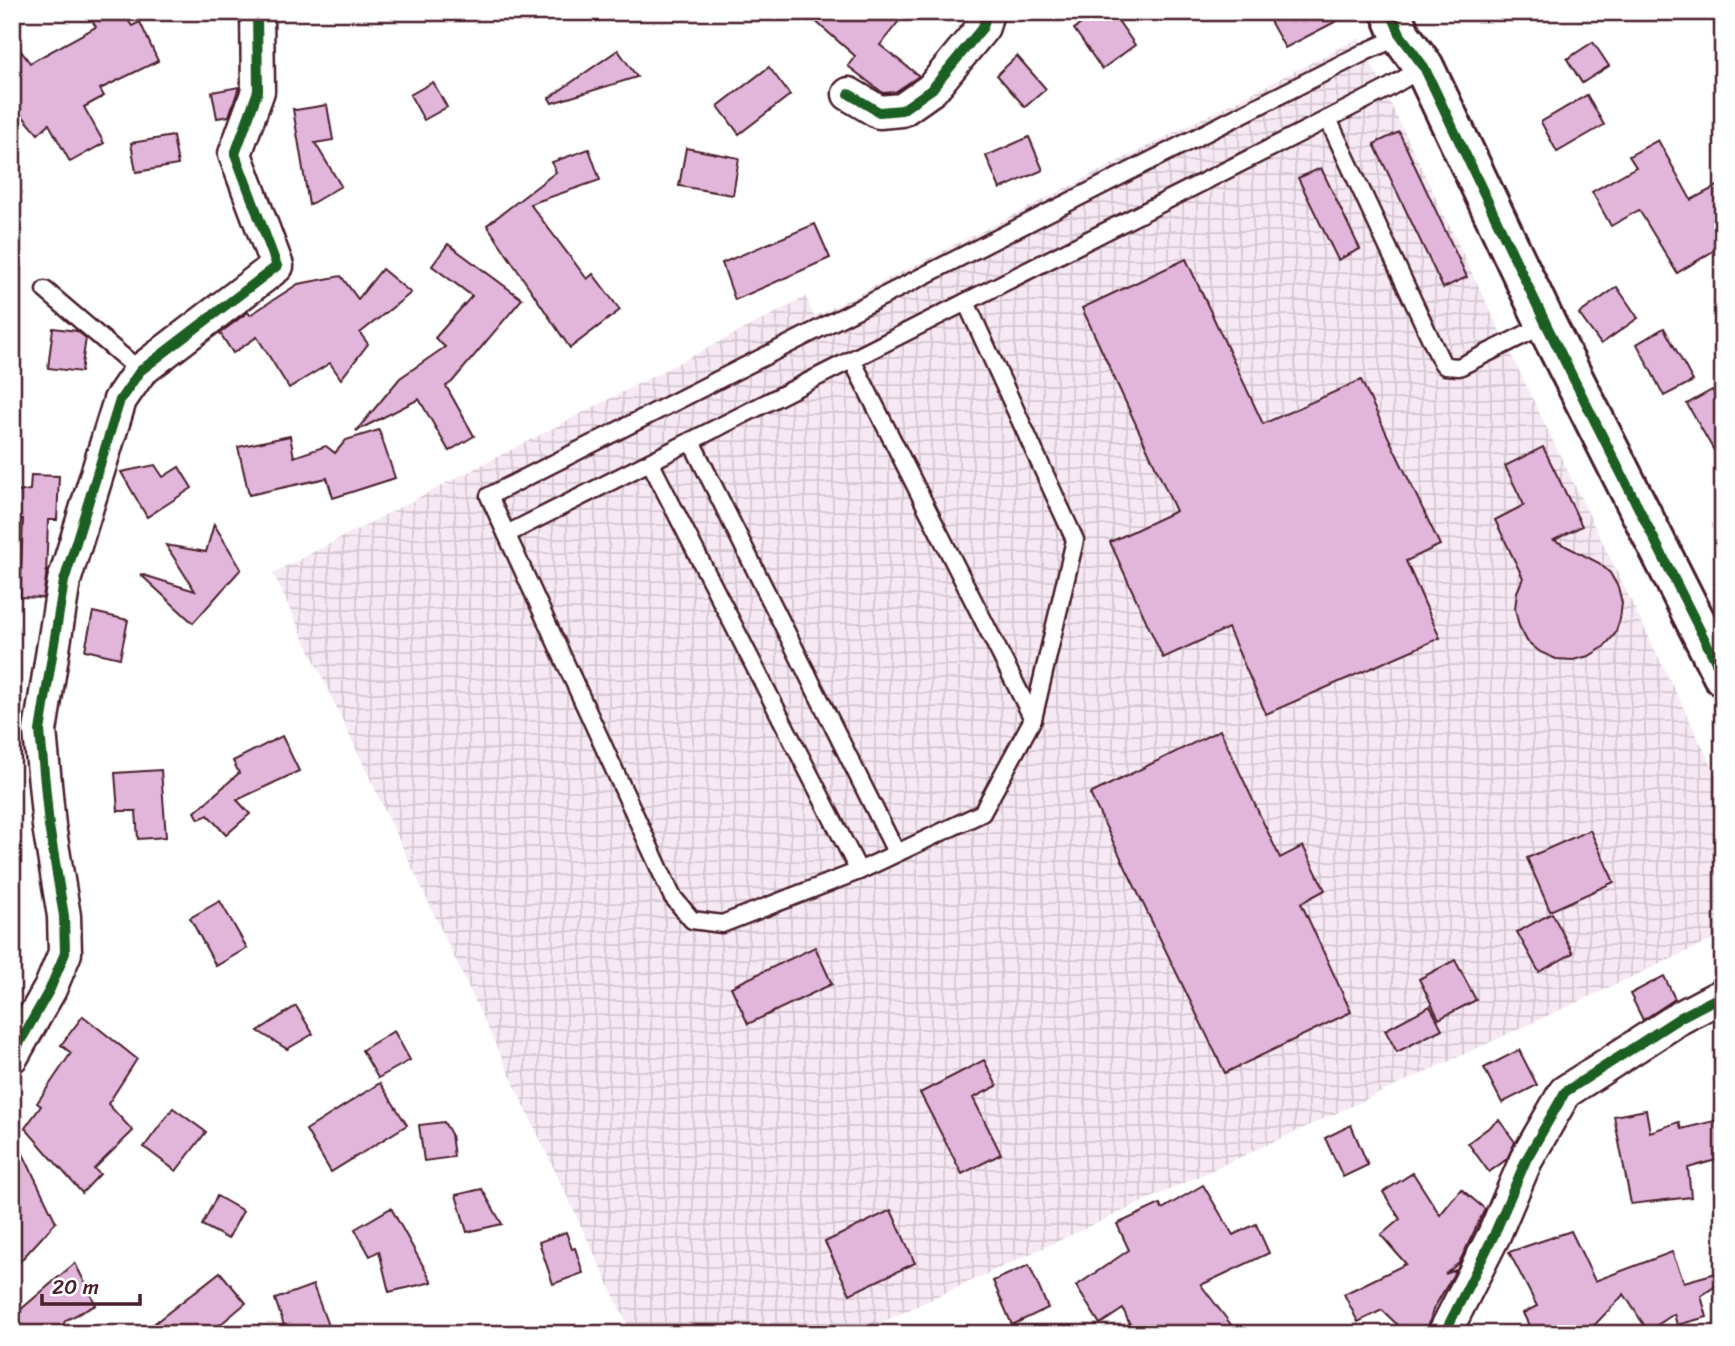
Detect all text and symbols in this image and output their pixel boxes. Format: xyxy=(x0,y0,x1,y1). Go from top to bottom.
scale bar xyxy=(42,1262,140,1306)
text: 20 m xyxy=(52,1268,99,1306)

